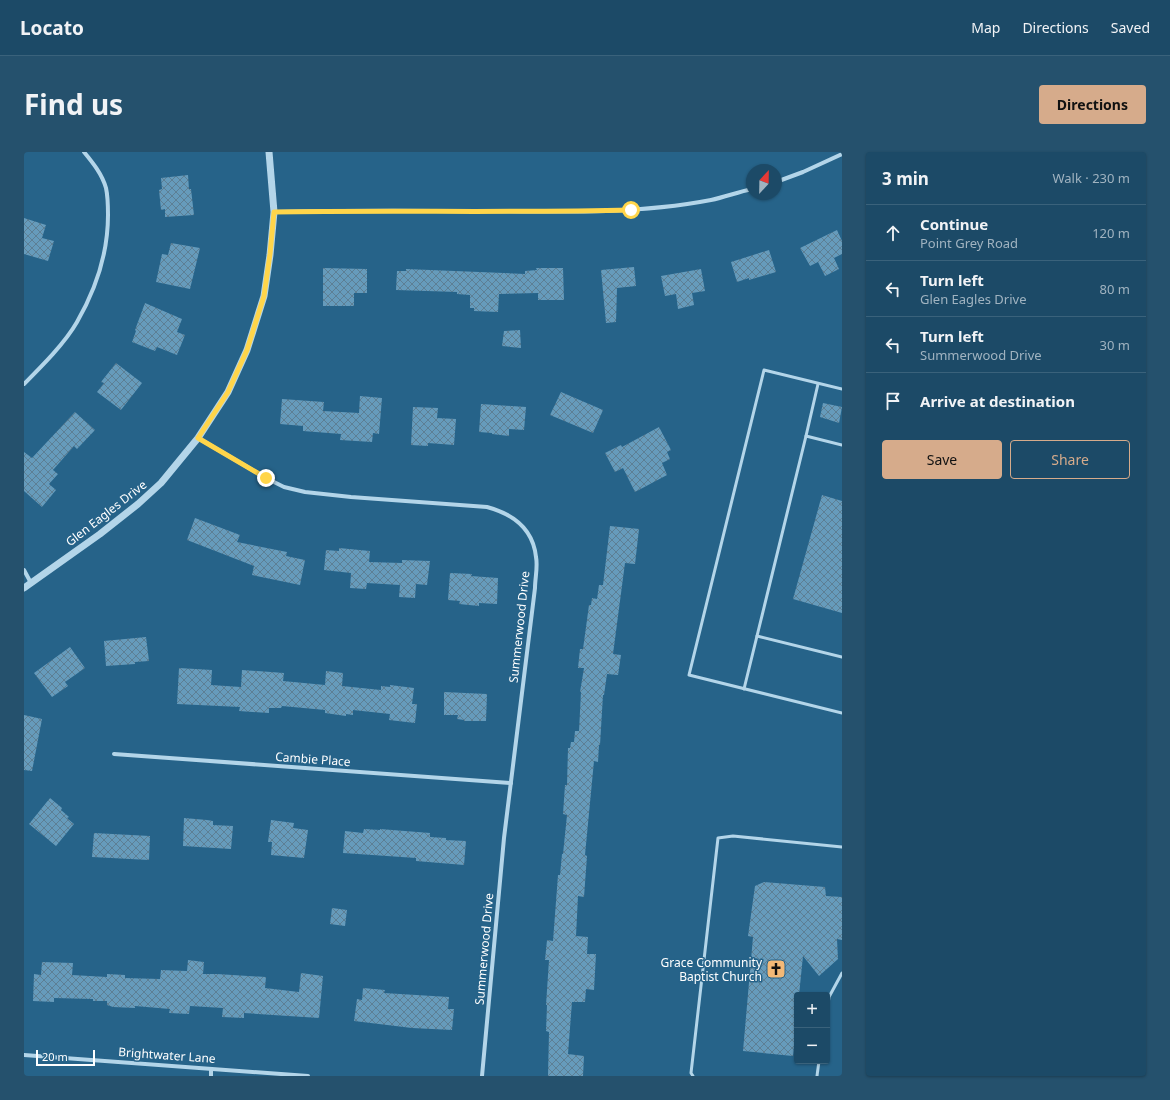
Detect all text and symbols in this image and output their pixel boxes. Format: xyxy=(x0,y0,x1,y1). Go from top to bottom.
text: Locato xyxy=(20,15,84,41)
text: Map xyxy=(971,18,1000,37)
text: Directions xyxy=(1022,18,1089,37)
text: Saved xyxy=(1111,18,1150,37)
text: Find us xyxy=(24,85,123,123)
button: Directions xyxy=(1039,85,1146,124)
north arrow xyxy=(746,164,782,200)
text: 3 min xyxy=(882,167,929,190)
text: Walk · 230 m xyxy=(1052,169,1130,187)
route start xyxy=(622,201,640,219)
text: Continue xyxy=(920,214,988,234)
icon: ahead xyxy=(882,222,904,244)
text: 120 m xyxy=(1092,224,1130,242)
text: Point Grey Road xyxy=(920,234,1018,252)
text: Turn left xyxy=(920,270,984,290)
icon: left xyxy=(882,278,904,300)
text: 80 m xyxy=(1100,280,1130,298)
text: Glen Eagles Drive xyxy=(920,290,1027,308)
text: Turn left xyxy=(920,326,984,346)
icon: left xyxy=(882,334,904,356)
text: 30 m xyxy=(1100,336,1130,354)
text: Summerwood Drive xyxy=(920,346,1042,364)
icon: arrive xyxy=(882,390,904,412)
text: Arrive at destination xyxy=(920,391,1075,411)
button: Save xyxy=(882,440,1002,479)
button: Share xyxy=(1010,440,1130,479)
route end xyxy=(257,469,275,487)
street label: Glen Eagles Drive xyxy=(62,476,150,550)
street label: Summerwood Drive xyxy=(505,570,533,684)
street label: Cambie Place xyxy=(275,748,351,770)
street label: Summerwood Drive xyxy=(471,892,497,1006)
place label: Grace Community Baptist Church xyxy=(661,954,763,985)
church icon: Grace Community Baptist Church xyxy=(765,958,787,980)
map controls xyxy=(794,992,830,1064)
button: + xyxy=(794,992,830,1028)
button: − xyxy=(794,1028,830,1064)
street label: Brightwater Lane xyxy=(118,1043,216,1067)
scale bar xyxy=(36,1048,95,1067)
text: 20 m xyxy=(42,1049,68,1064)

